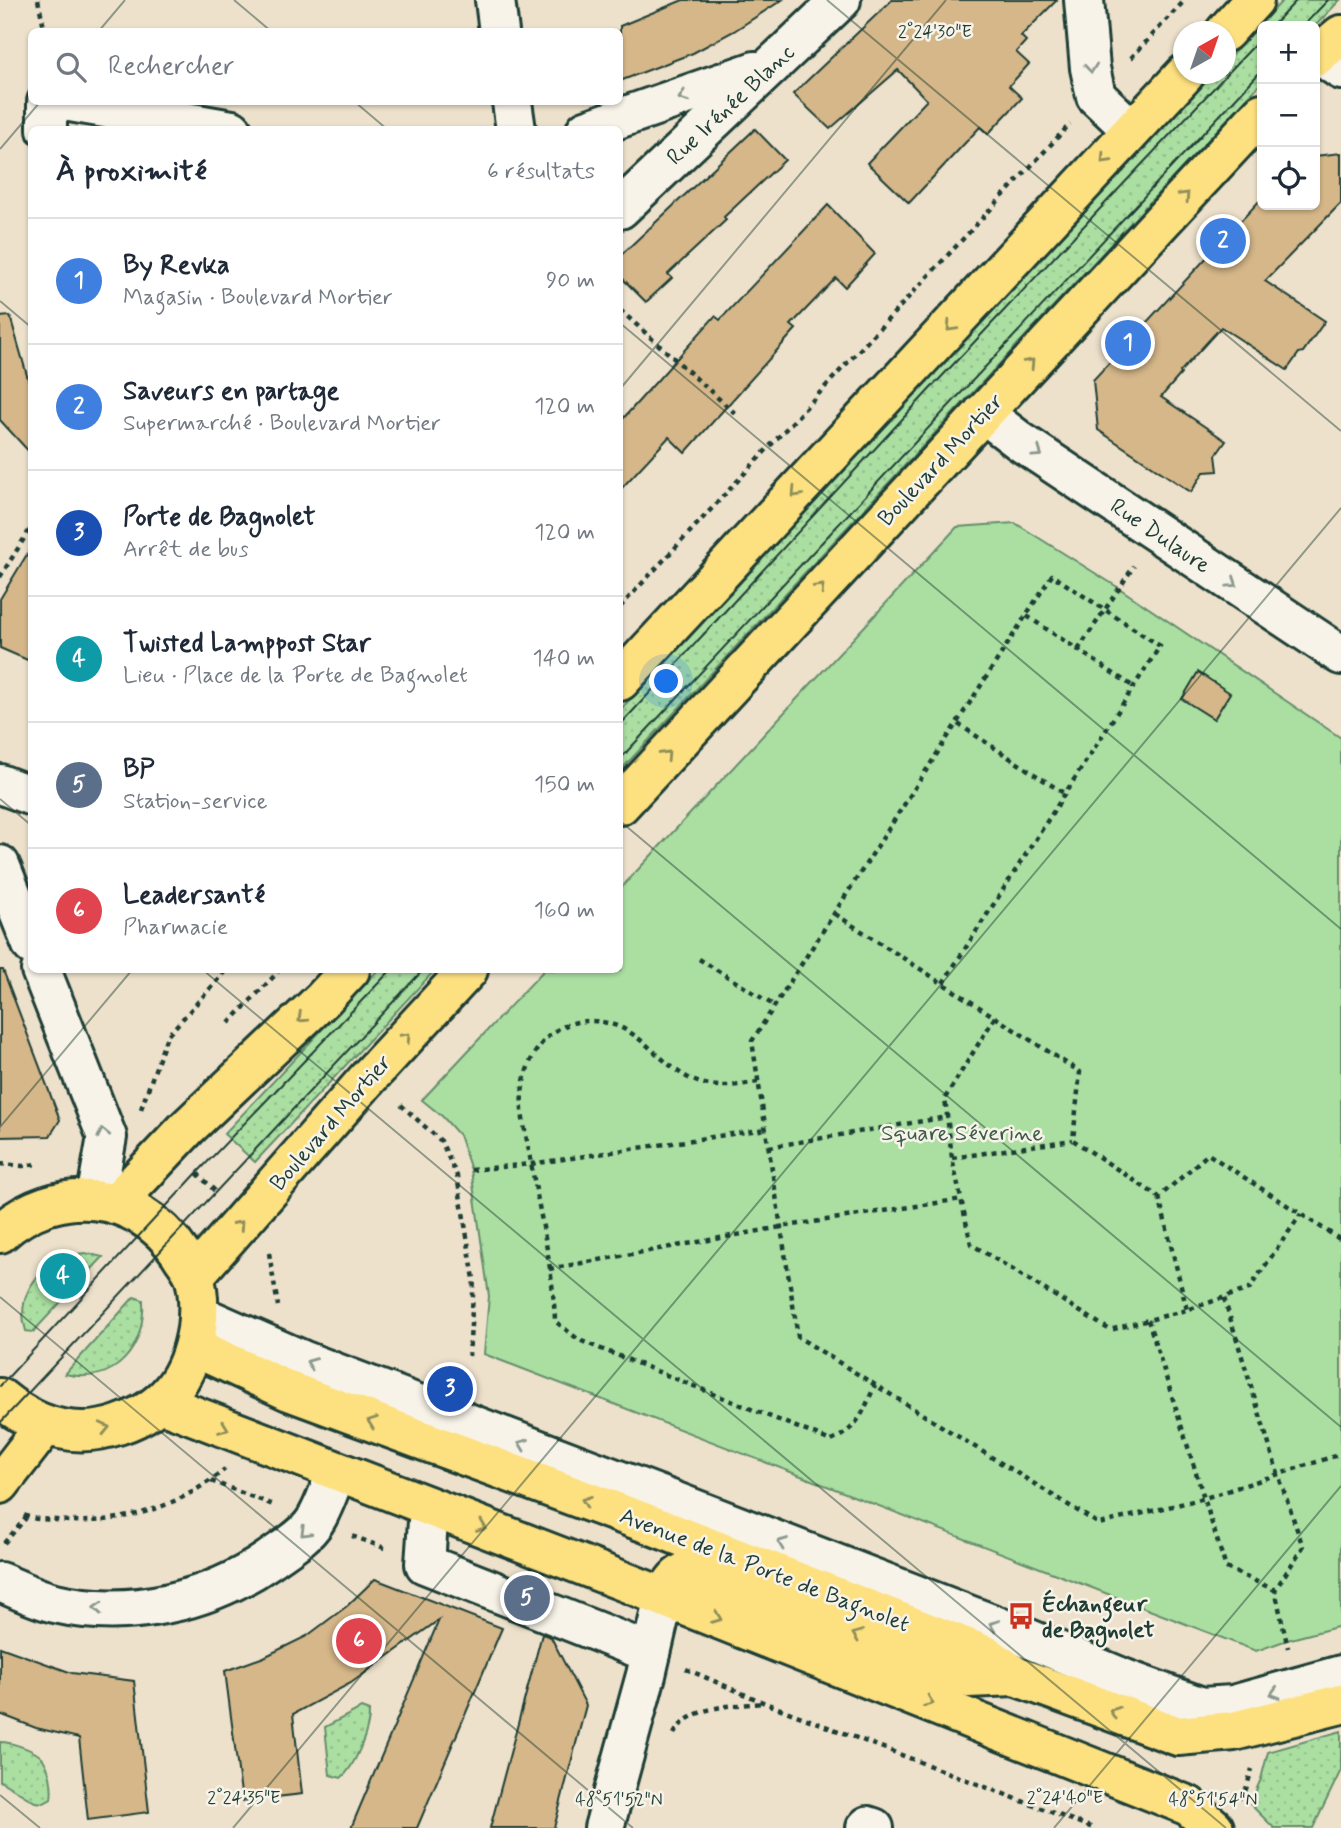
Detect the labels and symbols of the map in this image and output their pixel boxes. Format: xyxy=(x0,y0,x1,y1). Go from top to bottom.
text: 2°24'30"E xyxy=(898,20,972,44)
north arrow xyxy=(1173,21,1236,84)
street label: Rue Irénée Blanc xyxy=(661,38,802,173)
one-way arrow xyxy=(1084,62,1099,74)
one-way arrow xyxy=(678,89,690,103)
one-way arrow xyxy=(1101,151,1114,164)
one-way arrow xyxy=(1176,191,1189,204)
pin: 2 xyxy=(1200,215,1246,267)
pin: 1 xyxy=(1105,317,1151,369)
one-way arrow xyxy=(947,319,960,332)
one-way arrow xyxy=(1021,358,1034,371)
street label: Boulevard Mortier xyxy=(872,387,1011,533)
one-way arrow xyxy=(1030,445,1043,457)
one-way arrow xyxy=(792,485,804,498)
street label: Rue Dulaure xyxy=(1104,492,1216,581)
one-way arrow xyxy=(1226,575,1239,588)
one-way arrow xyxy=(812,583,824,596)
your location xyxy=(649,664,683,698)
one-way arrow xyxy=(657,750,670,763)
one-way arrow xyxy=(297,1010,310,1023)
one-way arrow xyxy=(398,1032,410,1045)
street label: Boulevard Mortier xyxy=(264,1048,399,1198)
park label: Square Séverine xyxy=(881,1119,1043,1149)
one-way arrow xyxy=(97,1127,112,1139)
one-way arrow xyxy=(231,1221,243,1234)
pin: 4 xyxy=(40,1250,86,1302)
one-way arrow xyxy=(305,1358,317,1372)
pin: 3 xyxy=(427,1363,473,1415)
one-way arrow xyxy=(367,1416,379,1430)
one-way arrow xyxy=(218,1420,230,1434)
one-way arrow xyxy=(99,1422,111,1437)
one-way arrow xyxy=(518,1439,530,1453)
one-way arrow xyxy=(580,1495,592,1509)
street label: Avenue de la Porte de Bagnolet xyxy=(614,1502,914,1642)
one-way arrow xyxy=(476,1519,488,1533)
one-way arrow xyxy=(300,1523,313,1536)
one-way arrow xyxy=(776,1537,788,1551)
pin: 5 xyxy=(504,1572,550,1624)
place label: Échangeur de Bagnolet xyxy=(1042,1589,1155,1648)
one-way arrow xyxy=(92,1601,103,1616)
bus stop icon: Échangeur de Bagnolet xyxy=(1006,1601,1036,1631)
one-way arrow xyxy=(711,1610,723,1624)
pin: 6 xyxy=(336,1615,382,1667)
one-way arrow xyxy=(988,1619,1000,1633)
one-way arrow xyxy=(852,1629,864,1643)
one-way arrow xyxy=(1269,1685,1281,1700)
one-way arrow xyxy=(922,1694,934,1708)
one-way arrow xyxy=(1109,1707,1121,1721)
text: 2°24'35"E xyxy=(207,1786,281,1810)
text: 2°24'40"E xyxy=(1027,1786,1103,1810)
text: 48°51'52"N xyxy=(575,1788,663,1812)
text: 48°51'54"N xyxy=(1168,1788,1258,1812)

